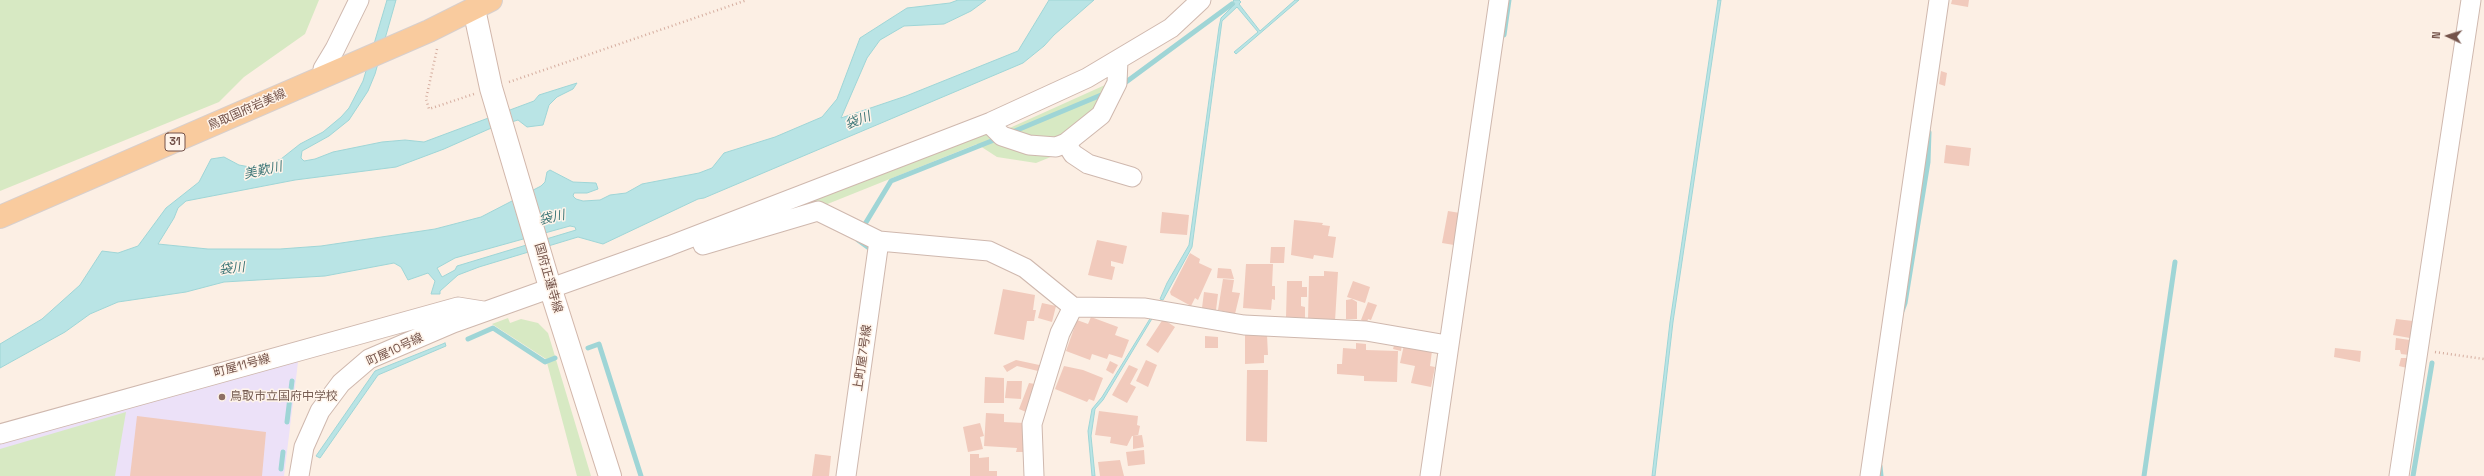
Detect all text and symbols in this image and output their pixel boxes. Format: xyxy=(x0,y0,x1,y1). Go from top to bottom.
north arrow xyxy=(2428,16,2468,56)
text: N xyxy=(2429,31,2443,39)
street label: 鳥取国府岩美線 xyxy=(206,86,288,134)
water label: 袋川 xyxy=(843,109,873,133)
road number: 31 xyxy=(165,133,185,151)
water label: 美歎川 xyxy=(242,159,284,183)
water label: 袋川 xyxy=(538,208,566,228)
street label: 国府正蓮寺線 xyxy=(531,241,565,315)
water label: 袋川 xyxy=(218,260,246,278)
street label: 上町屋7号線 xyxy=(851,324,875,392)
street label: 町屋10号線 xyxy=(364,331,426,369)
street label: 町屋11号線 xyxy=(212,352,272,380)
place label: 鳥取市立国府中学校 xyxy=(230,390,338,404)
marker: 鳥取市立国府中学校 xyxy=(217,392,227,402)

